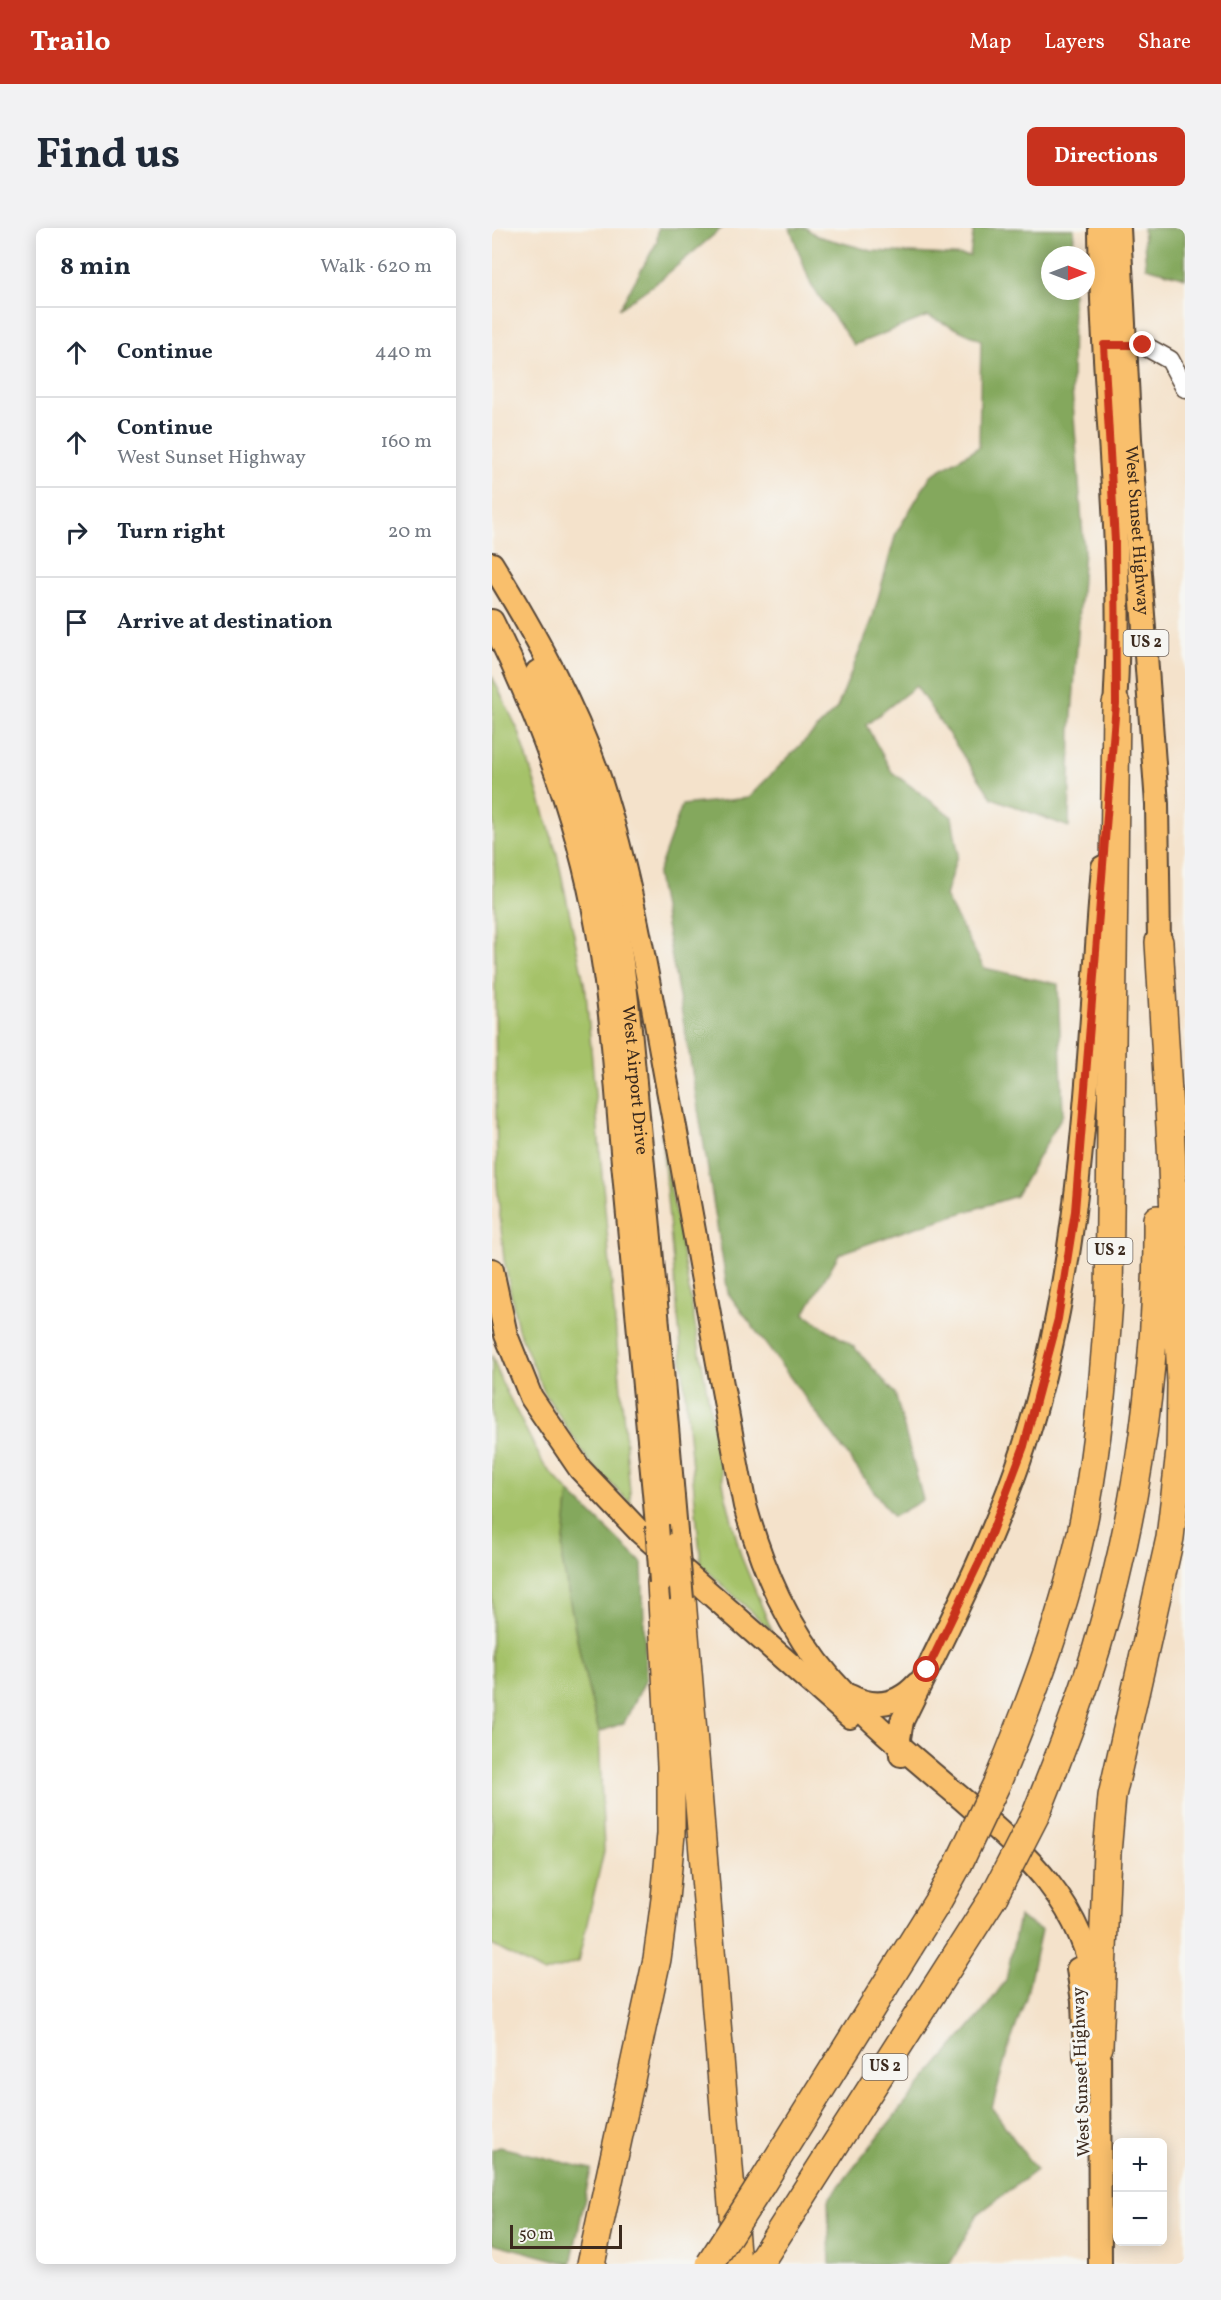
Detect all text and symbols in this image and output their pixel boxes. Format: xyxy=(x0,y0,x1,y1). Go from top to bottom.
text: Trailo xyxy=(30,23,111,62)
text: Map xyxy=(969,28,1011,57)
text: Layers xyxy=(1044,28,1105,57)
text: Share xyxy=(1138,28,1191,57)
text: Find us xyxy=(36,127,180,186)
button: Directions xyxy=(1027,127,1185,186)
north arrow xyxy=(1041,246,1095,300)
text: 8 min xyxy=(60,249,131,285)
text: Walk · 620 m xyxy=(320,253,432,281)
route end xyxy=(1129,331,1155,357)
icon: ahead xyxy=(60,336,93,369)
text: Continue xyxy=(117,337,213,368)
text: 440 m xyxy=(375,338,432,366)
text: Continue xyxy=(117,413,213,444)
icon: ahead xyxy=(60,426,93,459)
text: 160 m xyxy=(380,428,432,456)
text: West Sunset Highway xyxy=(117,444,306,472)
street label: West Sunset Highway xyxy=(1118,445,1156,617)
icon: right xyxy=(60,516,93,549)
text: Turn right xyxy=(117,517,225,548)
text: 20 m xyxy=(388,518,432,546)
icon: arrive xyxy=(60,606,93,639)
text: Arrive at destination xyxy=(117,607,333,638)
road number: US 2 xyxy=(1124,630,1168,656)
street label: West Airport Drive xyxy=(615,1004,654,1156)
road number: US 2 xyxy=(1088,1238,1132,1264)
route start xyxy=(913,1656,939,1682)
street label: West Sunset Highway xyxy=(1067,1986,1097,2157)
road number: US 2 xyxy=(862,2054,908,2080)
map controls xyxy=(1113,2138,1167,2246)
button: + xyxy=(1113,2138,1167,2192)
button: − xyxy=(1113,2192,1167,2246)
scale bar xyxy=(510,2222,622,2250)
text: 50 m xyxy=(519,2224,553,2246)

